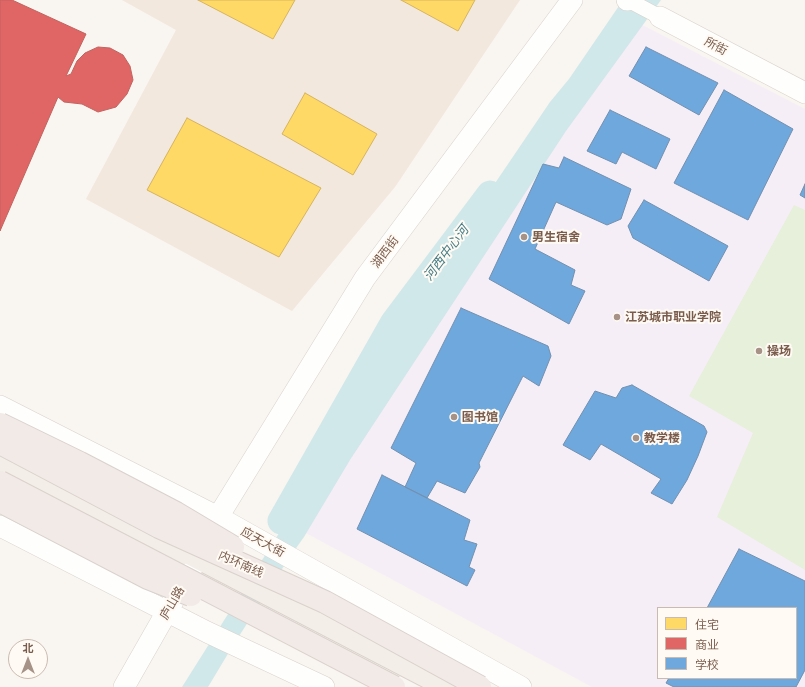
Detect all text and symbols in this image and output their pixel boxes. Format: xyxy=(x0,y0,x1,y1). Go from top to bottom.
street label: 所街 xyxy=(702,34,730,58)
water label: 河西中心河 xyxy=(420,222,472,284)
place label: 男生宿舍 xyxy=(532,230,580,244)
marker: 男生宿舍 xyxy=(519,232,529,242)
street label: 湖西街 xyxy=(368,233,402,271)
place label: 江苏城市职业学院 xyxy=(625,310,721,324)
marker: 江苏城市职业学院 xyxy=(612,312,622,322)
place label: 操场 xyxy=(767,344,791,358)
marker: 操场 xyxy=(754,346,764,356)
place label: 图书馆 xyxy=(462,410,498,424)
marker: 图书馆 xyxy=(449,412,459,422)
place label: 教学楼 xyxy=(644,431,680,445)
marker: 教学楼 xyxy=(631,433,641,443)
street label: 应天大街 xyxy=(239,524,287,560)
street label: 内环南线 xyxy=(216,548,266,580)
street label: 庐山路 xyxy=(157,584,187,622)
legend xyxy=(657,607,797,679)
text: 住宅 xyxy=(695,617,719,631)
text: 商业 xyxy=(695,637,719,651)
north arrow xyxy=(8,639,48,679)
text: 北 xyxy=(23,641,34,654)
text: 学校 xyxy=(695,657,719,671)

